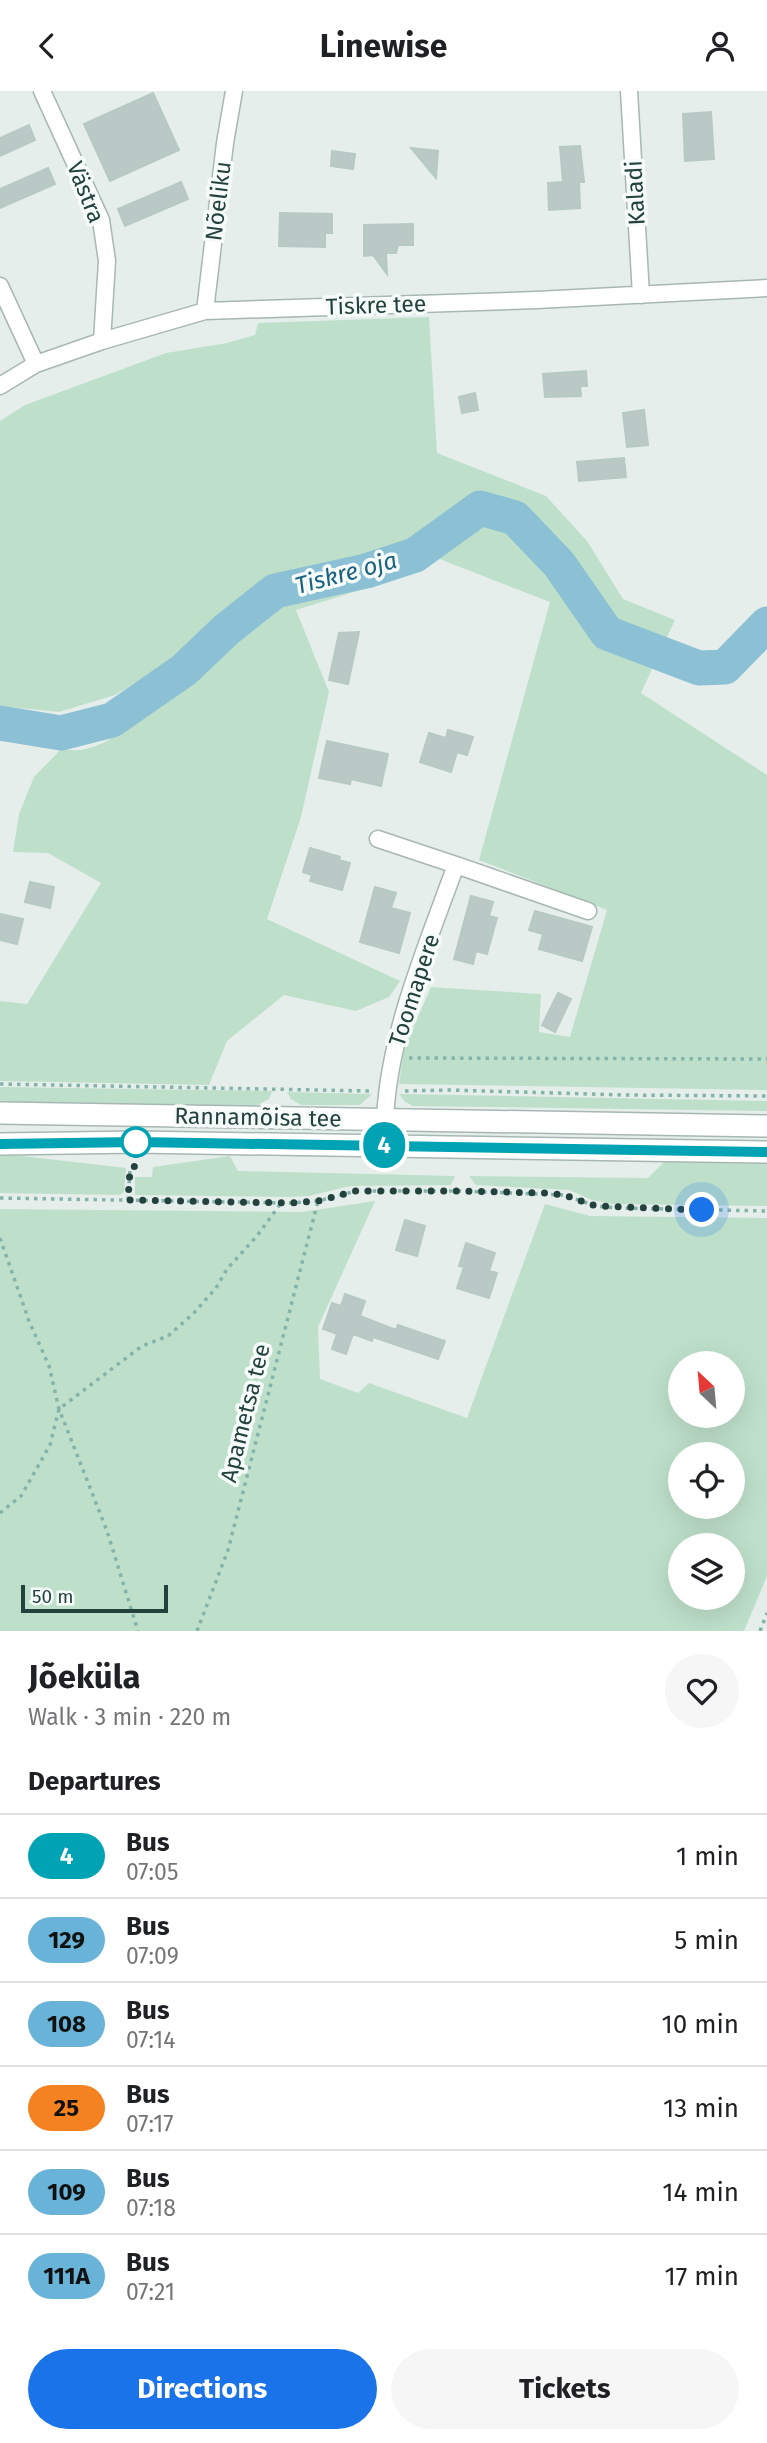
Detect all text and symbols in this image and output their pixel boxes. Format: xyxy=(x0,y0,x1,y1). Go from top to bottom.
icon: back xyxy=(28,27,66,65)
text: Linewise xyxy=(320,27,447,65)
icon: person xyxy=(701,27,739,65)
street label: Västra xyxy=(61,157,111,227)
street label: Nõeliku xyxy=(199,160,237,242)
street label: Kaladi xyxy=(619,160,651,226)
street label: Tiskre tee xyxy=(325,289,427,321)
water label: Tiskre oja xyxy=(292,546,400,600)
street label: Toomapere xyxy=(383,930,445,1050)
street label: Rannamõisa tee xyxy=(174,1102,342,1132)
line badge: 4 xyxy=(361,1122,407,1168)
unlabelled marker xyxy=(121,1127,151,1157)
text: 4 xyxy=(377,1131,391,1159)
your location xyxy=(684,1192,719,1227)
street label: Apametsa tee xyxy=(214,1341,276,1485)
north arrow xyxy=(668,1351,746,1428)
map controls xyxy=(668,1351,745,1610)
button: locate xyxy=(668,1442,745,1519)
button: layers xyxy=(668,1533,745,1610)
scale bar xyxy=(21,1582,168,1614)
text: 50 m xyxy=(32,1585,73,1608)
button: heart xyxy=(665,1654,739,1728)
text: Jõeküla xyxy=(28,1657,140,1697)
text: Walk · 3 min · 220 m xyxy=(28,1703,231,1731)
text: Departures xyxy=(28,1766,161,1797)
text: Bus xyxy=(126,1827,169,1858)
text: 1 min xyxy=(676,1841,739,1872)
text: 4 xyxy=(60,1842,73,1870)
text: 07:05 xyxy=(126,1858,178,1886)
text: Bus xyxy=(126,1911,169,1942)
text: 5 min xyxy=(674,1925,739,1956)
text: 129 xyxy=(48,1926,85,1954)
text: 07:09 xyxy=(126,1942,179,1970)
text: Bus xyxy=(126,1995,169,2026)
text: 10 min xyxy=(661,2009,739,2040)
text: 108 xyxy=(47,2010,86,2038)
text: 07:14 xyxy=(126,2026,175,2054)
text: Bus xyxy=(126,2079,169,2110)
text: 13 min xyxy=(663,2093,739,2124)
text: 25 xyxy=(54,2094,79,2122)
text: 07:17 xyxy=(126,2110,173,2138)
text: Bus xyxy=(126,2163,169,2194)
text: 14 min xyxy=(662,2177,739,2208)
text: 109 xyxy=(47,2178,86,2206)
text: 07:18 xyxy=(126,2194,176,2222)
text: Bus xyxy=(126,2247,169,2278)
text: 17 min xyxy=(664,2261,739,2292)
text: 111A xyxy=(43,2262,90,2290)
text: 07:21 xyxy=(126,2278,175,2306)
button: Directions xyxy=(28,2349,377,2429)
button: Tickets xyxy=(391,2349,739,2429)

